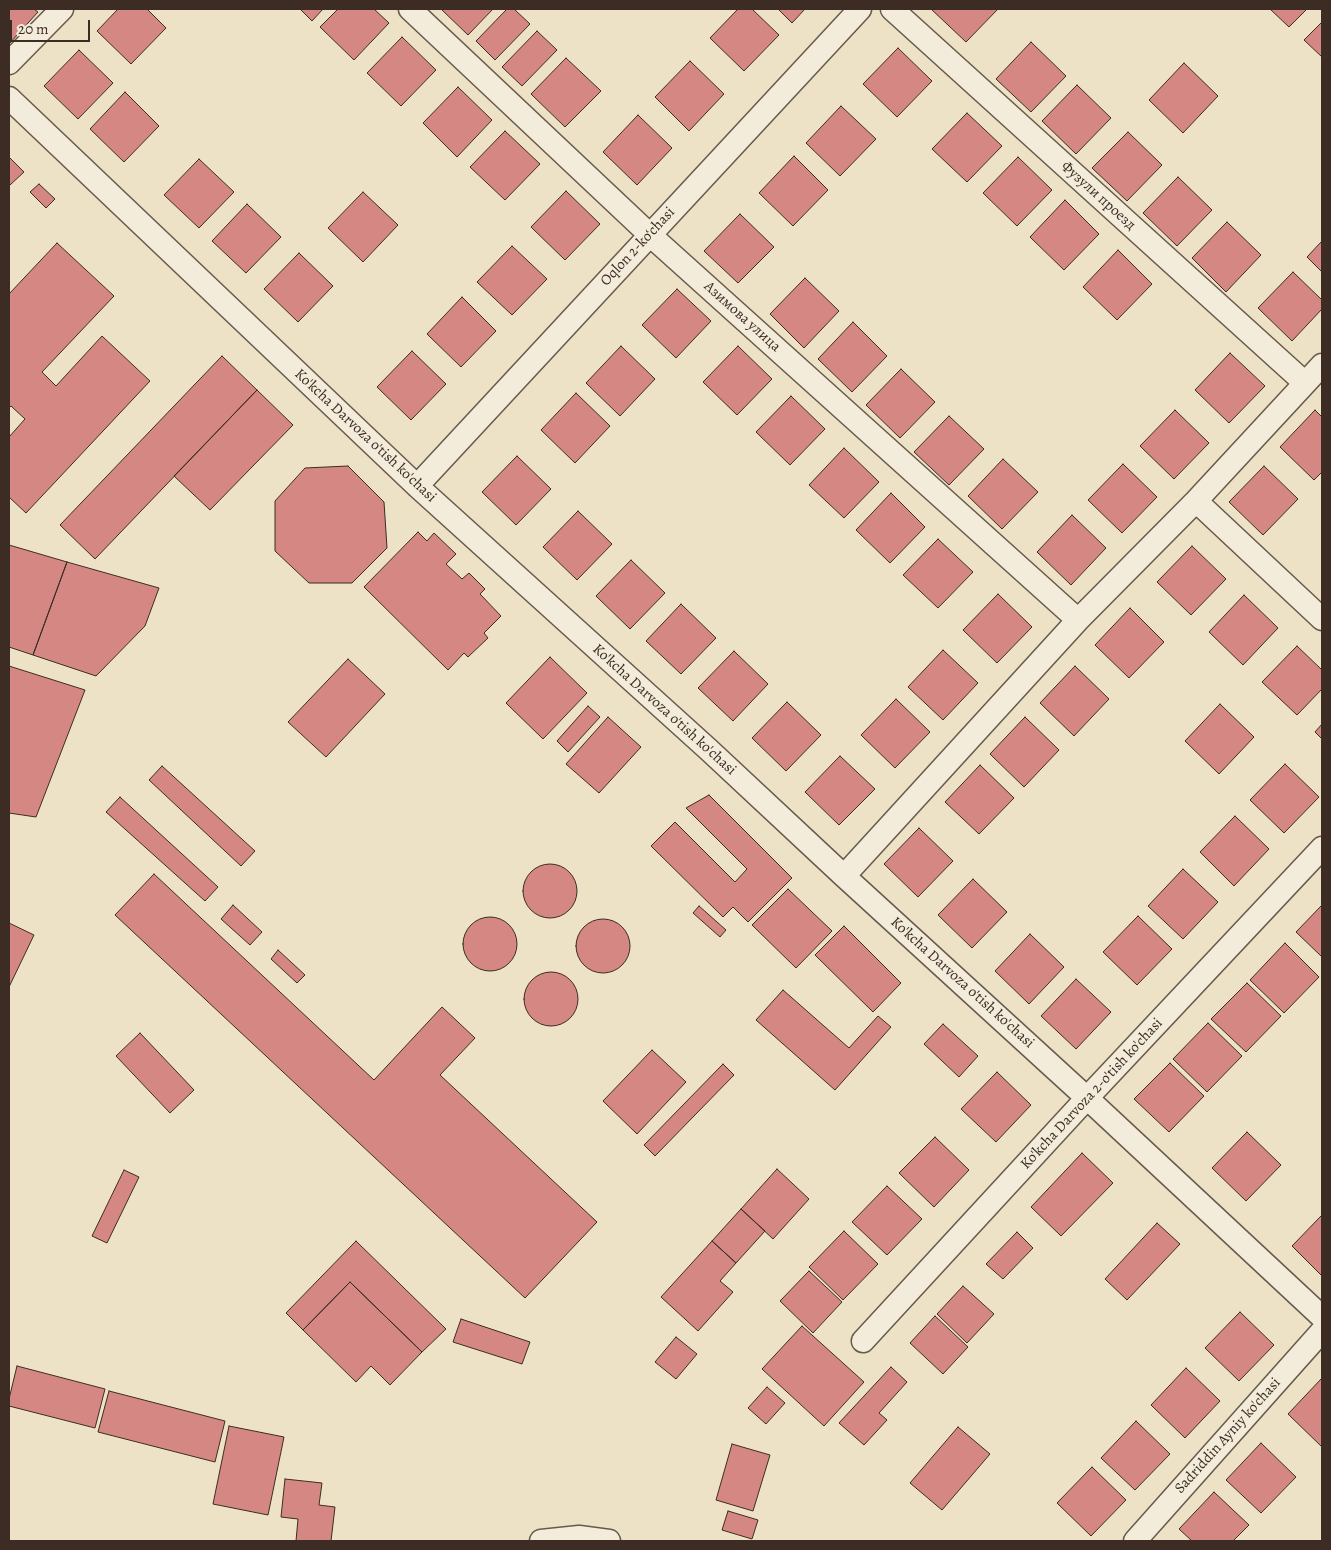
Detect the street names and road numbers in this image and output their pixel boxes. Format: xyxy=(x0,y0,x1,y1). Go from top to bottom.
street label: Фузули проезд xyxy=(1057,158,1139,234)
street label: Oqlon 2-ko‘chasi xyxy=(597,204,679,290)
street label: Азимова улица xyxy=(700,278,784,356)
street label: Ko'kcha Darvoza o'tish ko'chasi xyxy=(290,366,440,506)
street label: Ko'kcha Darvoza o'tish ko'chasi xyxy=(588,641,740,779)
street label: Ko'kcha Darvoza o'tish ko'chasi xyxy=(886,914,1038,1052)
street label: Ko'kcha Darvoza 2-o'tish ko'chasi xyxy=(1017,1015,1167,1173)
street label: Sadriddin Ayniy ko'chasi xyxy=(1171,1374,1285,1498)

